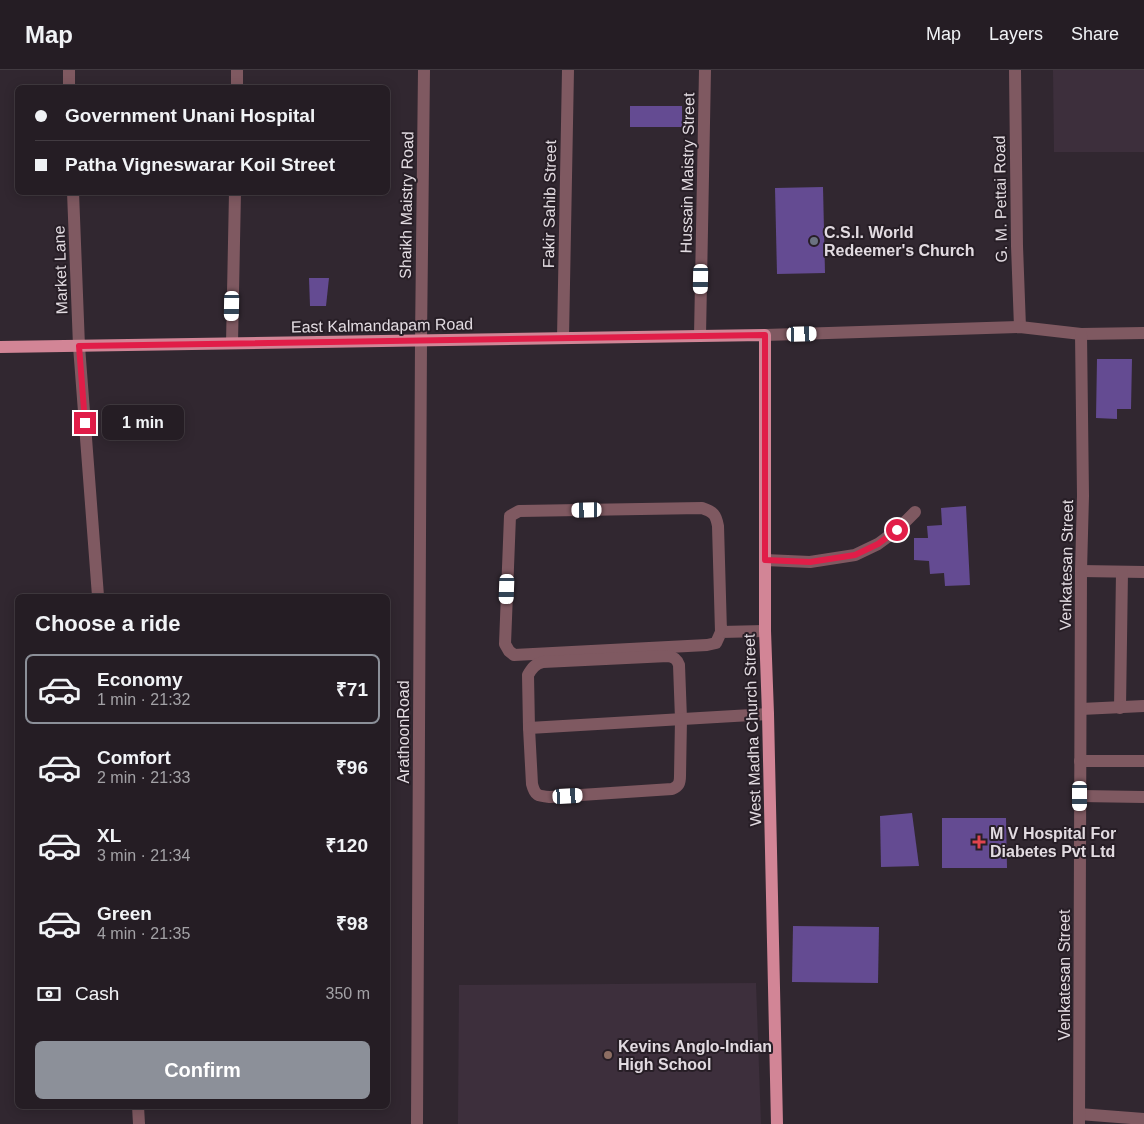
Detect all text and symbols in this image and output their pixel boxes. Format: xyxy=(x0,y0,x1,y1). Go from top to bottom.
text: Map xyxy=(25,21,73,48)
text: Map xyxy=(926,24,961,44)
text: Layers xyxy=(989,24,1043,44)
text: Share xyxy=(1071,24,1119,44)
street label: Hussain Maistry Street xyxy=(678,92,697,254)
text: Government Unani Hospital xyxy=(65,105,315,126)
street label: Shaikh Maistry Road xyxy=(397,131,416,279)
street label: G. M. Pettai Road xyxy=(991,135,1010,263)
street label: Fakir Sahib Street xyxy=(540,139,559,268)
text: Patha Vigneswarar Koil Street xyxy=(65,154,335,175)
place label: C.S.I. World Redeemer's Church xyxy=(824,224,975,259)
street label: Market Lane xyxy=(50,225,71,315)
marker: C.S.I. World Redeemer's Church xyxy=(808,235,820,247)
car xyxy=(693,264,708,294)
car xyxy=(224,291,239,321)
street label: East Kalmandapam Road xyxy=(291,315,473,336)
car xyxy=(786,326,817,342)
callout: 1 min xyxy=(102,406,185,440)
route end xyxy=(74,412,96,434)
text: 1 min xyxy=(122,414,164,431)
street label: Venkatesan Street xyxy=(1057,499,1076,631)
car xyxy=(571,502,602,518)
route start xyxy=(886,519,908,541)
car xyxy=(498,574,515,604)
text: Choose a ride xyxy=(35,611,180,636)
street label: West Madha Church Street xyxy=(741,633,764,827)
icon: car xyxy=(37,667,82,712)
text: Economy xyxy=(97,669,183,690)
text: ₹71 xyxy=(336,679,368,700)
street label: ArathoonRoad xyxy=(395,680,412,784)
text: 1 min · 21:32 xyxy=(97,691,190,708)
icon: car xyxy=(37,745,82,790)
text: Comfort xyxy=(97,747,171,768)
text: ₹96 xyxy=(336,757,368,778)
text: 2 min · 21:33 xyxy=(97,769,190,786)
car xyxy=(1072,781,1087,811)
car xyxy=(552,788,583,804)
icon: car xyxy=(37,823,82,868)
text: XL xyxy=(97,825,121,846)
place label: M V Hospital For Diabetes Pvt Ltd xyxy=(990,825,1116,860)
text: ₹120 xyxy=(325,835,368,856)
marker: M V Hospital For Diabetes Pvt Ltd xyxy=(972,835,986,849)
text: 3 min · 21:34 xyxy=(97,847,190,864)
icon: car xyxy=(37,901,82,946)
text: Green xyxy=(97,903,152,924)
street label: Venkatesan Street xyxy=(1056,909,1073,1040)
text: ₹98 xyxy=(336,913,368,934)
text: 4 min · 21:35 xyxy=(97,925,190,942)
icon: cash xyxy=(35,980,63,1008)
text: Cash xyxy=(75,983,119,1004)
text: 350 m xyxy=(326,985,370,1002)
place label: Kevins Anglo-Indian High School xyxy=(618,1038,772,1073)
button: Confirm xyxy=(35,1041,370,1099)
marker: Kevins Anglo-Indian High School xyxy=(602,1049,614,1061)

